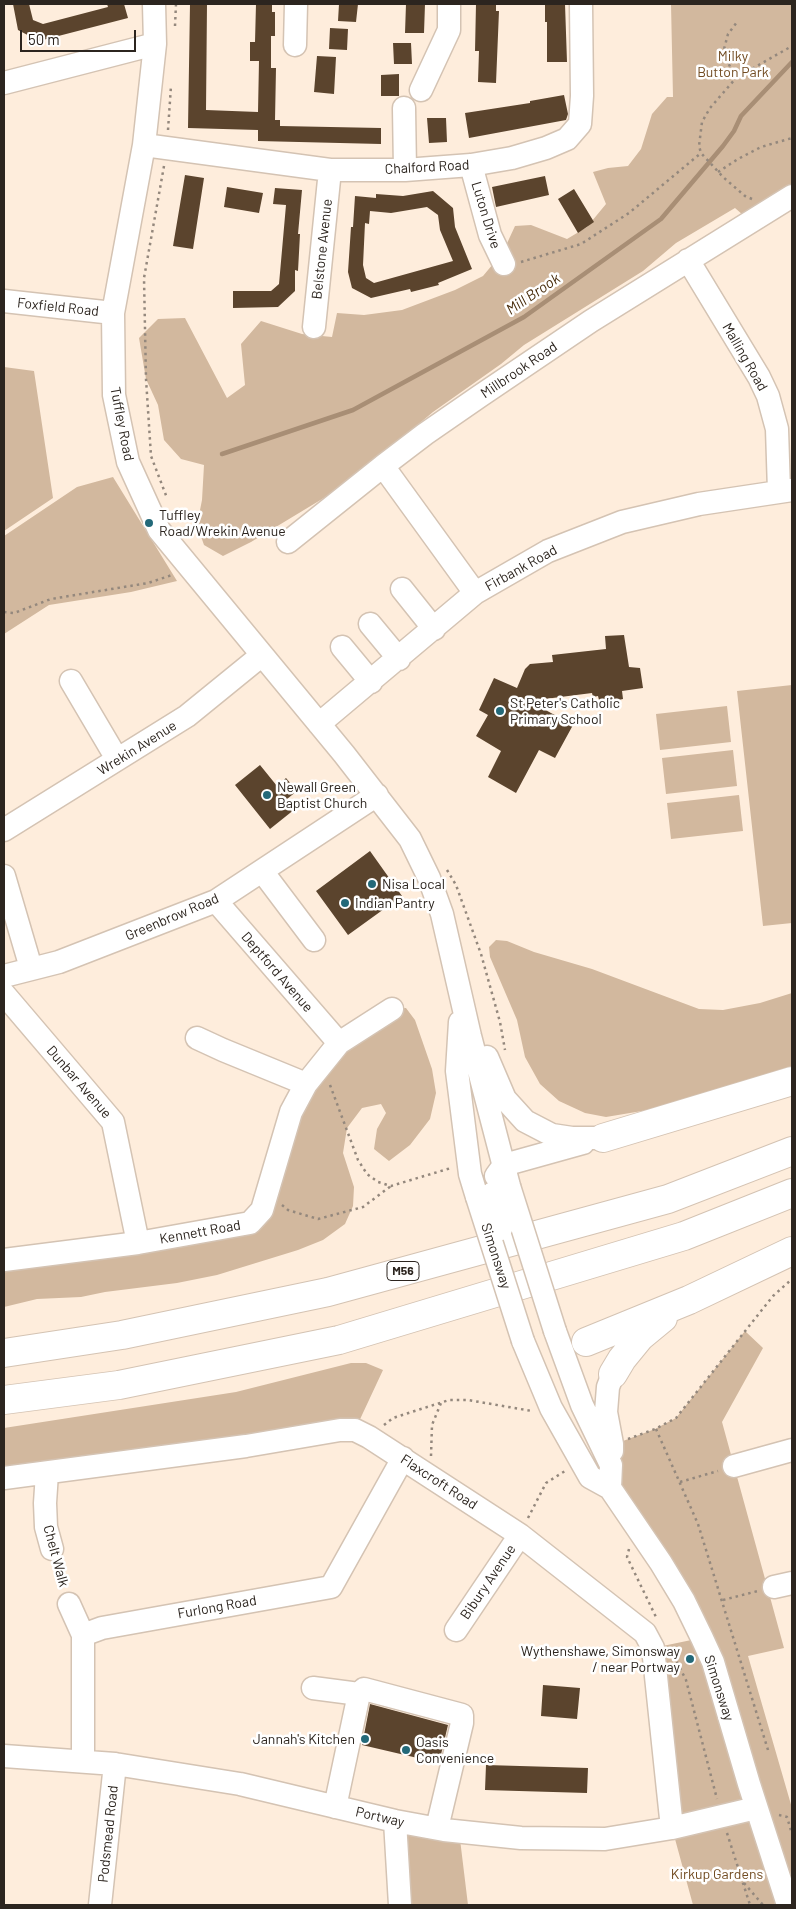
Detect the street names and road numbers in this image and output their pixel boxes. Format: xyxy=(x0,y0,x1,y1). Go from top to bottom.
street label: Chalford Road xyxy=(384,156,470,178)
street label: Luton Drive xyxy=(468,179,504,251)
street label: Belstone Avenue xyxy=(308,198,336,300)
street label: Foxfield Road xyxy=(16,294,100,320)
street label: Malling Road xyxy=(719,320,771,394)
street label: Millbrook Road xyxy=(478,338,560,402)
street label: Tuffley Road xyxy=(107,385,137,463)
street label: Firbank Road xyxy=(482,541,560,595)
street label: Wrekin Avenue xyxy=(94,717,180,779)
street label: Greenbrow Road xyxy=(123,890,221,944)
street label: Deptford Avenue xyxy=(238,928,316,1016)
street label: Dunbar Avenue xyxy=(43,1042,115,1122)
street label: Kennett Road xyxy=(158,1217,242,1247)
street label: Simonsway xyxy=(477,1221,515,1291)
road number: M56 xyxy=(387,1262,419,1280)
street label: Flaxcroft Road xyxy=(397,1451,481,1513)
street label: Chelt Walk xyxy=(40,1523,72,1589)
street label: Bibury Avenue xyxy=(457,1541,519,1623)
street label: Furlong Road xyxy=(176,1592,258,1622)
street label: Simonsway xyxy=(700,1653,738,1723)
street label: Podsmead Road xyxy=(95,1785,121,1883)
street label: Portway xyxy=(354,1803,406,1831)

